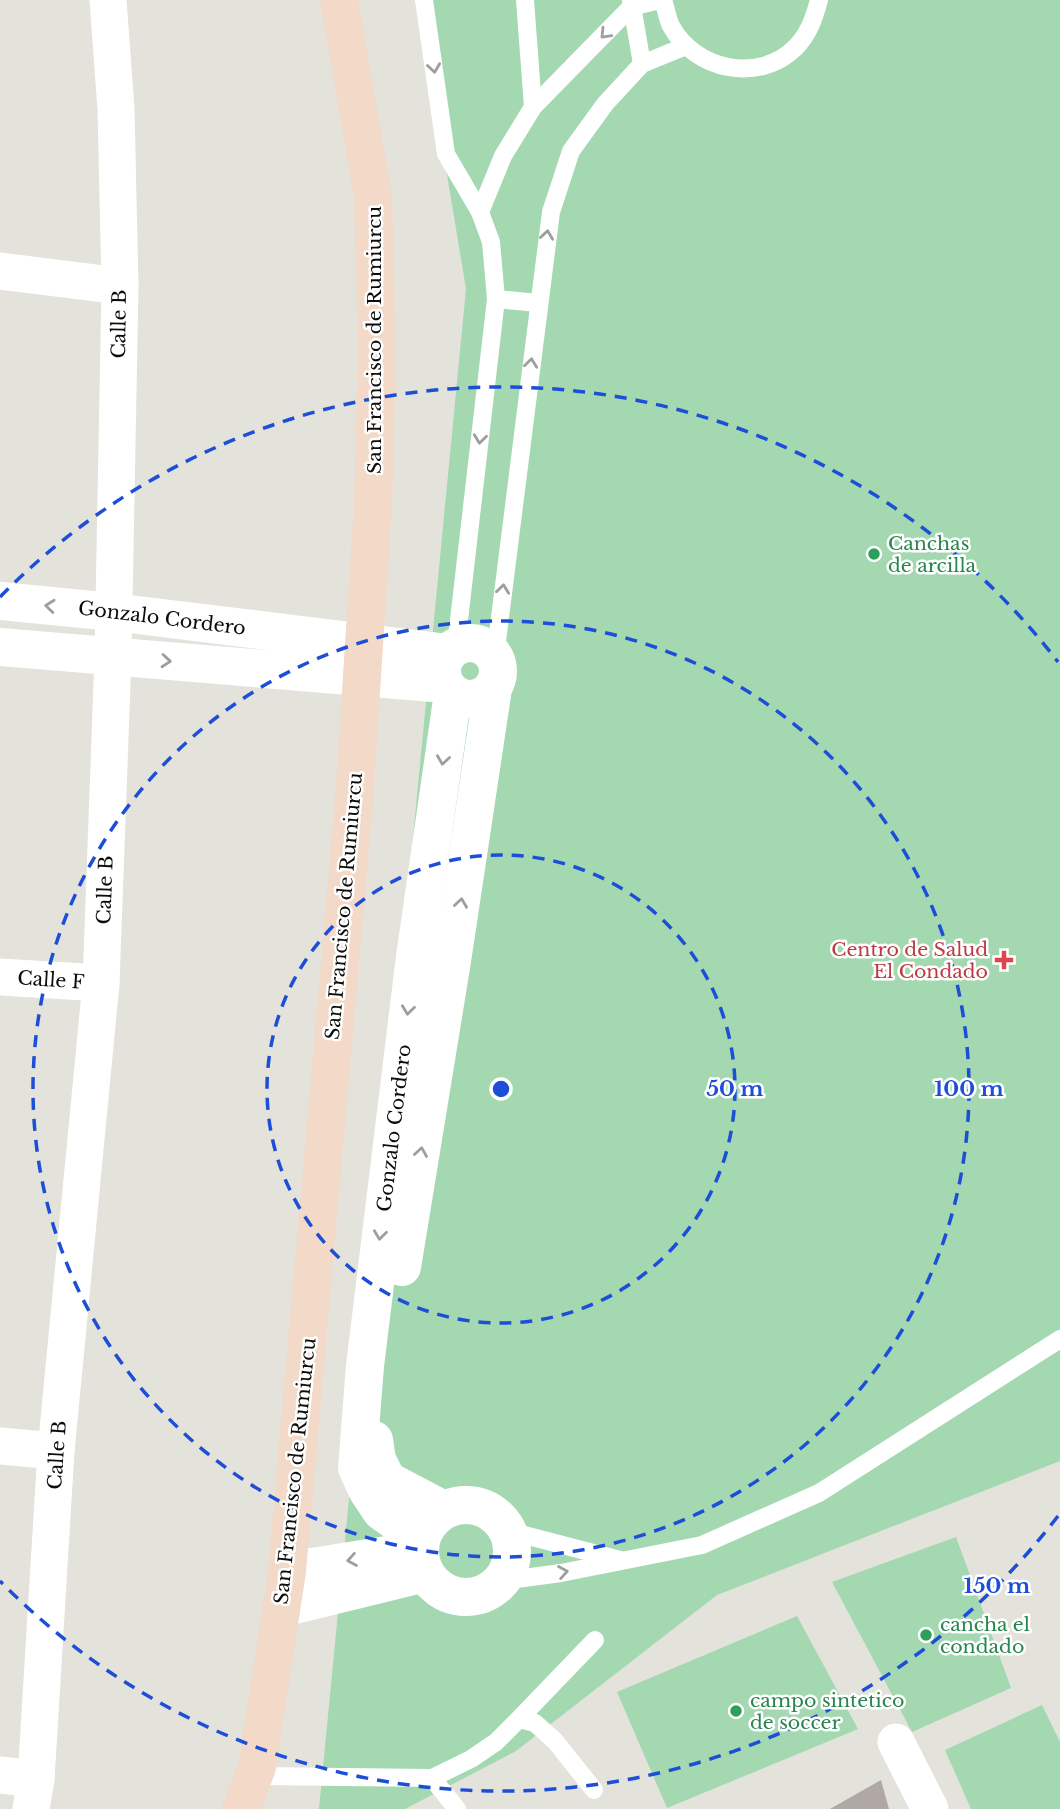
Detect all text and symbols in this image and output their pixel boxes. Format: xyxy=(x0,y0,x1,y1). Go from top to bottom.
one-way arrow xyxy=(600,26,613,39)
one-way arrow xyxy=(426,62,441,73)
street label: San Francisco de Rumiurcu xyxy=(363,206,386,474)
one-way arrow xyxy=(540,229,555,241)
street label: Calle B xyxy=(107,289,131,359)
one-way arrow xyxy=(523,357,538,369)
one-way arrow xyxy=(473,434,488,445)
place label: Canchas de arcilla xyxy=(888,532,977,577)
marker: Canchas de arcilla xyxy=(866,546,882,562)
one-way arrow xyxy=(496,583,511,595)
street label: Gonzalo Cordero xyxy=(77,596,247,640)
one-way arrow xyxy=(44,598,56,613)
one-way arrow xyxy=(160,653,171,668)
one-way arrow xyxy=(436,754,451,766)
street label: San Francisco de Rumiurcu xyxy=(321,771,367,1041)
street label: Calle B xyxy=(92,855,118,925)
one-way arrow xyxy=(453,897,468,909)
place label: Centro de Salud El Condado xyxy=(831,938,988,983)
marker: Centro de Salud El Condado xyxy=(994,950,1014,970)
street label: Calle F xyxy=(17,966,86,994)
one-way arrow xyxy=(401,1004,416,1016)
street label: Gonzalo Cordero xyxy=(372,1043,416,1213)
text: 50 m xyxy=(706,1076,764,1102)
text: 100 m xyxy=(934,1076,1004,1102)
centre of rings xyxy=(489,1077,513,1101)
one-way arrow xyxy=(413,1146,428,1158)
one-way arrow xyxy=(373,1230,388,1241)
street label: San Francisco de Rumiurcu xyxy=(270,1336,320,1606)
street label: Calle B xyxy=(43,1420,71,1490)
one-way arrow xyxy=(346,1551,358,1566)
one-way arrow xyxy=(557,1565,569,1580)
text: 150 m xyxy=(964,1573,1030,1599)
place label: cancha el condado xyxy=(940,1613,1030,1658)
marker: cancha el condado xyxy=(918,1627,934,1643)
place label: campo sintetico de soccer xyxy=(750,1689,904,1734)
marker: campo sintetico de soccer xyxy=(728,1703,744,1719)

